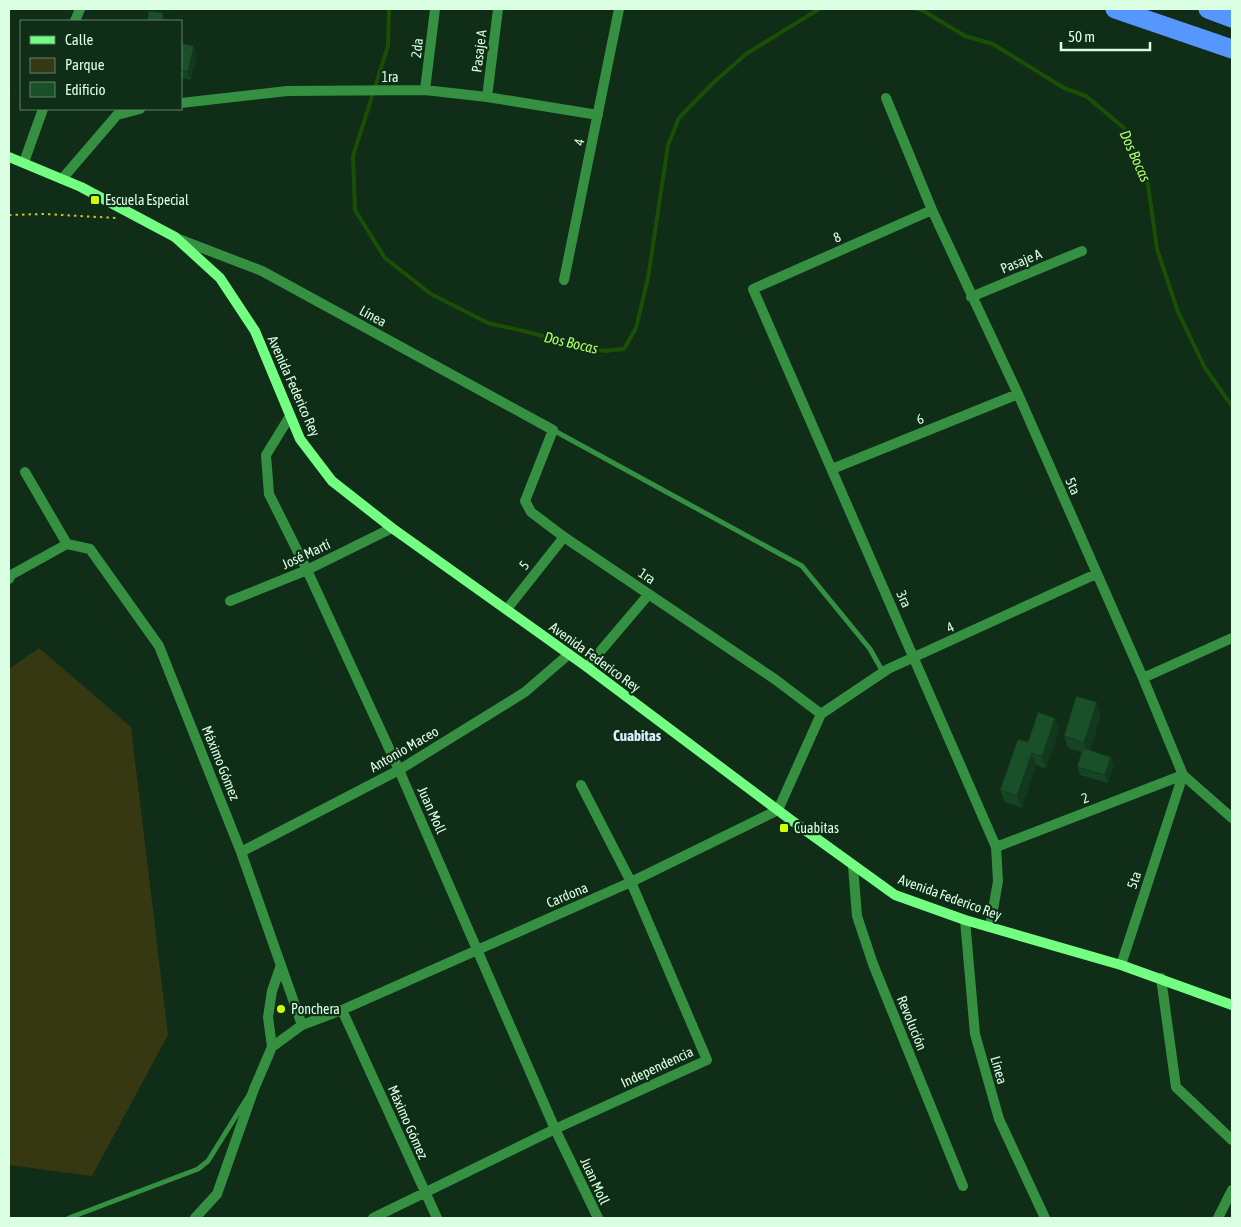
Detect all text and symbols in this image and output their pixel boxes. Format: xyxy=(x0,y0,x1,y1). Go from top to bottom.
legend xyxy=(20,20,182,110)
scale bar xyxy=(1061,20,1150,52)
text: 50 m xyxy=(1068,28,1095,45)
street label: Pasaje A xyxy=(468,29,490,73)
text: Calle xyxy=(65,31,94,48)
street label: 2da xyxy=(408,37,426,59)
text: Parque xyxy=(65,56,105,73)
street label: 1ra xyxy=(382,69,398,85)
text: Edificio xyxy=(65,81,106,98)
water label: Dos Bocas xyxy=(1117,127,1154,184)
street label: 4 xyxy=(570,137,588,147)
place label: Escuela Especial xyxy=(105,192,189,208)
marker: Escuela Especial xyxy=(89,194,101,206)
street label: 8 xyxy=(831,228,844,246)
street label: Pasaje A xyxy=(998,245,1044,276)
street label: Línea xyxy=(357,302,389,330)
water label: Dos Bocas xyxy=(543,328,600,357)
street label: Avenida Federico Rey xyxy=(265,333,323,439)
street label: 6 xyxy=(914,410,926,428)
street label: 5ta xyxy=(1062,475,1084,497)
street label: José Martí xyxy=(279,536,333,572)
street label: 5 xyxy=(516,557,532,573)
street label: 1ra xyxy=(635,565,659,587)
street label: 3ra xyxy=(893,588,915,610)
street label: 4 xyxy=(944,618,957,636)
street label: Avenida Federico Rey xyxy=(546,619,644,696)
street label: Máximo Gómez xyxy=(199,723,243,803)
street label: Antonio Maceo xyxy=(367,723,441,775)
district label: Cuabitas xyxy=(613,727,662,744)
street label: Juan Moll xyxy=(415,784,450,836)
street label: 2 xyxy=(1079,789,1091,807)
place label: Cuabitas xyxy=(794,820,839,836)
marker: Cuabitas xyxy=(778,822,790,834)
street label: 5ta xyxy=(1124,869,1144,891)
street label: Avenida Federico Rey xyxy=(896,871,1004,923)
street label: Cardona xyxy=(544,879,590,911)
street label: Revolución xyxy=(894,993,930,1053)
place label: Ponchera xyxy=(291,1001,340,1017)
marker: Ponchera xyxy=(275,1003,287,1015)
street label: Independencia xyxy=(618,1043,696,1091)
street label: Línea xyxy=(987,1054,1011,1086)
street label: Máximo Gómez xyxy=(385,1083,431,1161)
street label: Juan Moll xyxy=(577,1155,613,1207)

